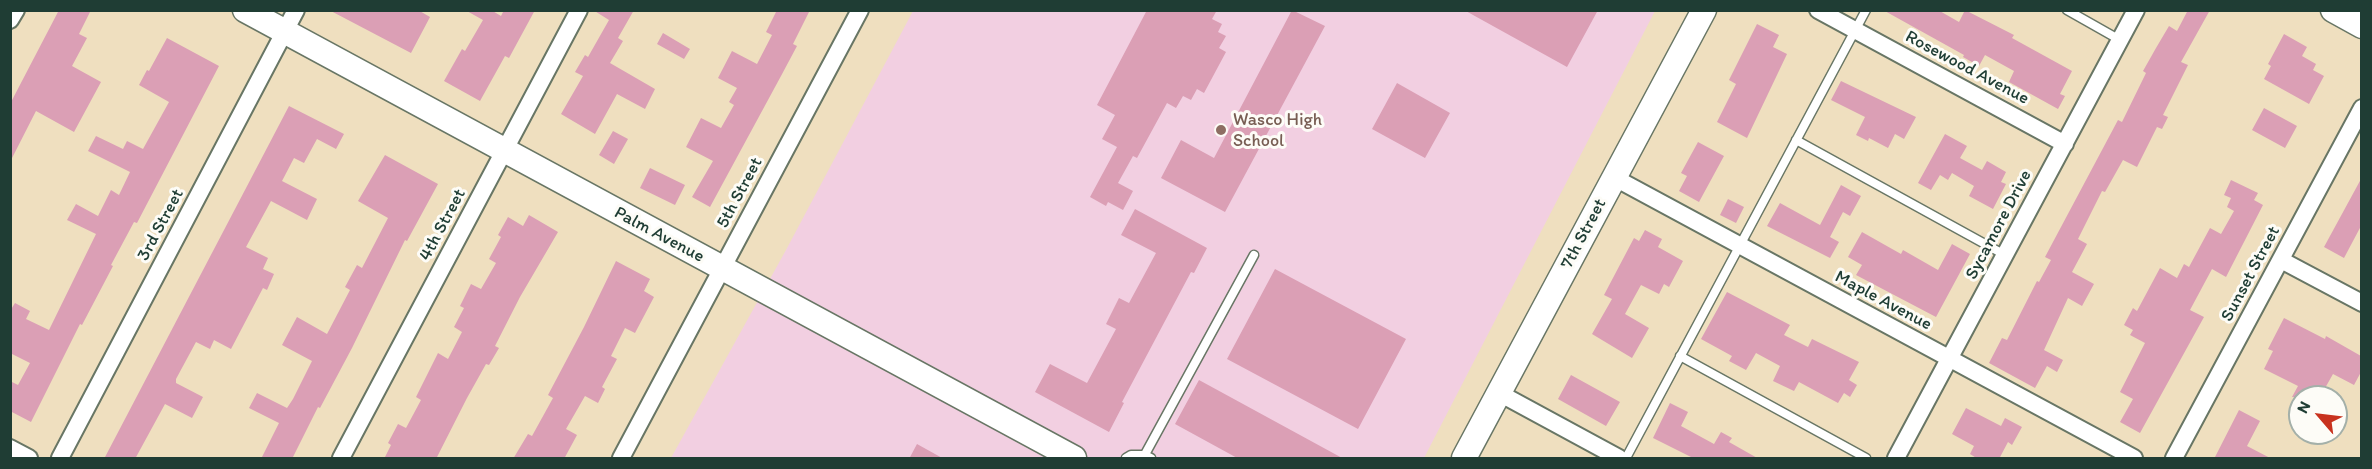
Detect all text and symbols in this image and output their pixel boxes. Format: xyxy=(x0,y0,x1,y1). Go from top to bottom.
street label: Rosewood Avenue xyxy=(1901,26,2033,110)
place label: Wasco High School xyxy=(1233,109,1322,152)
marker: Wasco High School xyxy=(1214,123,1228,137)
street label: 5th Street xyxy=(712,154,768,232)
street label: Sycamore Drive xyxy=(1961,167,2037,283)
street label: 3rd Street xyxy=(133,185,189,265)
street label: 4th Street xyxy=(415,185,471,265)
street label: 7th Street xyxy=(1557,195,1611,273)
street label: Palm Avenue xyxy=(610,202,708,268)
street label: Sunset Street xyxy=(2217,222,2285,326)
street label: Maple Avenue xyxy=(1831,266,1935,336)
north arrow xyxy=(2288,385,2348,445)
text: N xyxy=(2293,398,2314,416)

